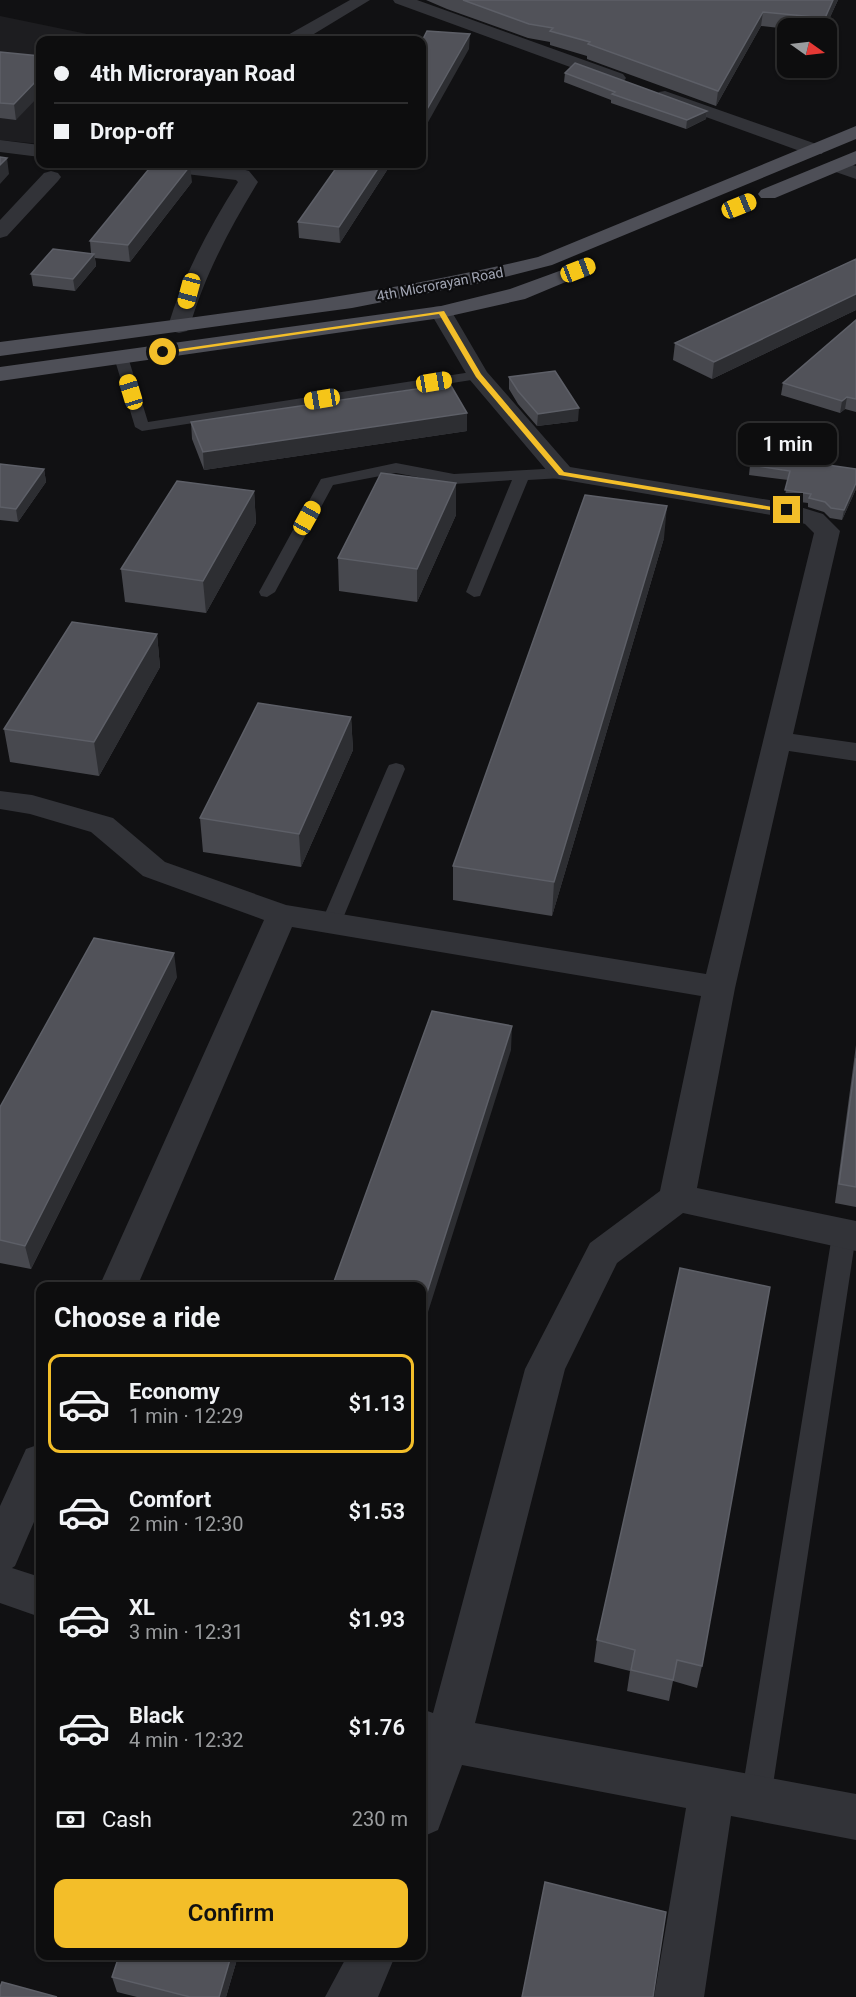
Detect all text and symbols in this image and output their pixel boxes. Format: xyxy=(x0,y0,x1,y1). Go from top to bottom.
north arrow xyxy=(777,18,837,78)
map controls xyxy=(777,18,837,78)
text: 4th Microrayan Road xyxy=(90,61,295,86)
text: Drop-off xyxy=(90,119,174,144)
car xyxy=(719,191,759,221)
car xyxy=(558,255,598,285)
street label: 4th Microrayan Road xyxy=(375,264,505,304)
car xyxy=(176,271,202,311)
route start xyxy=(149,338,176,365)
car xyxy=(415,370,453,394)
car xyxy=(117,372,145,412)
car xyxy=(303,387,341,411)
callout: 1 min xyxy=(738,423,836,465)
text: 1 min xyxy=(762,432,813,456)
route end xyxy=(773,496,800,523)
car xyxy=(290,498,324,538)
text: Choose a ride xyxy=(54,1302,220,1334)
icon: car xyxy=(57,1377,111,1431)
text: Economy xyxy=(129,1379,220,1404)
text: $1.13 xyxy=(348,1391,405,1416)
text: 1 min · 12:29 xyxy=(129,1404,244,1428)
icon: car xyxy=(57,1485,111,1539)
text: Comfort xyxy=(129,1487,211,1512)
text: $1.53 xyxy=(348,1499,405,1524)
text: 2 min · 12:30 xyxy=(129,1512,244,1536)
icon: car xyxy=(57,1593,111,1647)
text: XL xyxy=(129,1595,155,1620)
text: $1.93 xyxy=(348,1607,405,1632)
text: 3 min · 12:31 xyxy=(129,1620,244,1644)
icon: car xyxy=(57,1701,111,1755)
text: Black xyxy=(129,1703,184,1728)
text: $1.76 xyxy=(348,1715,405,1740)
text: 4 min · 12:32 xyxy=(129,1728,244,1752)
icon: cash xyxy=(54,1803,87,1836)
text: Cash xyxy=(102,1807,152,1832)
text: 230 m xyxy=(352,1807,408,1831)
button: Confirm xyxy=(54,1879,408,1948)

